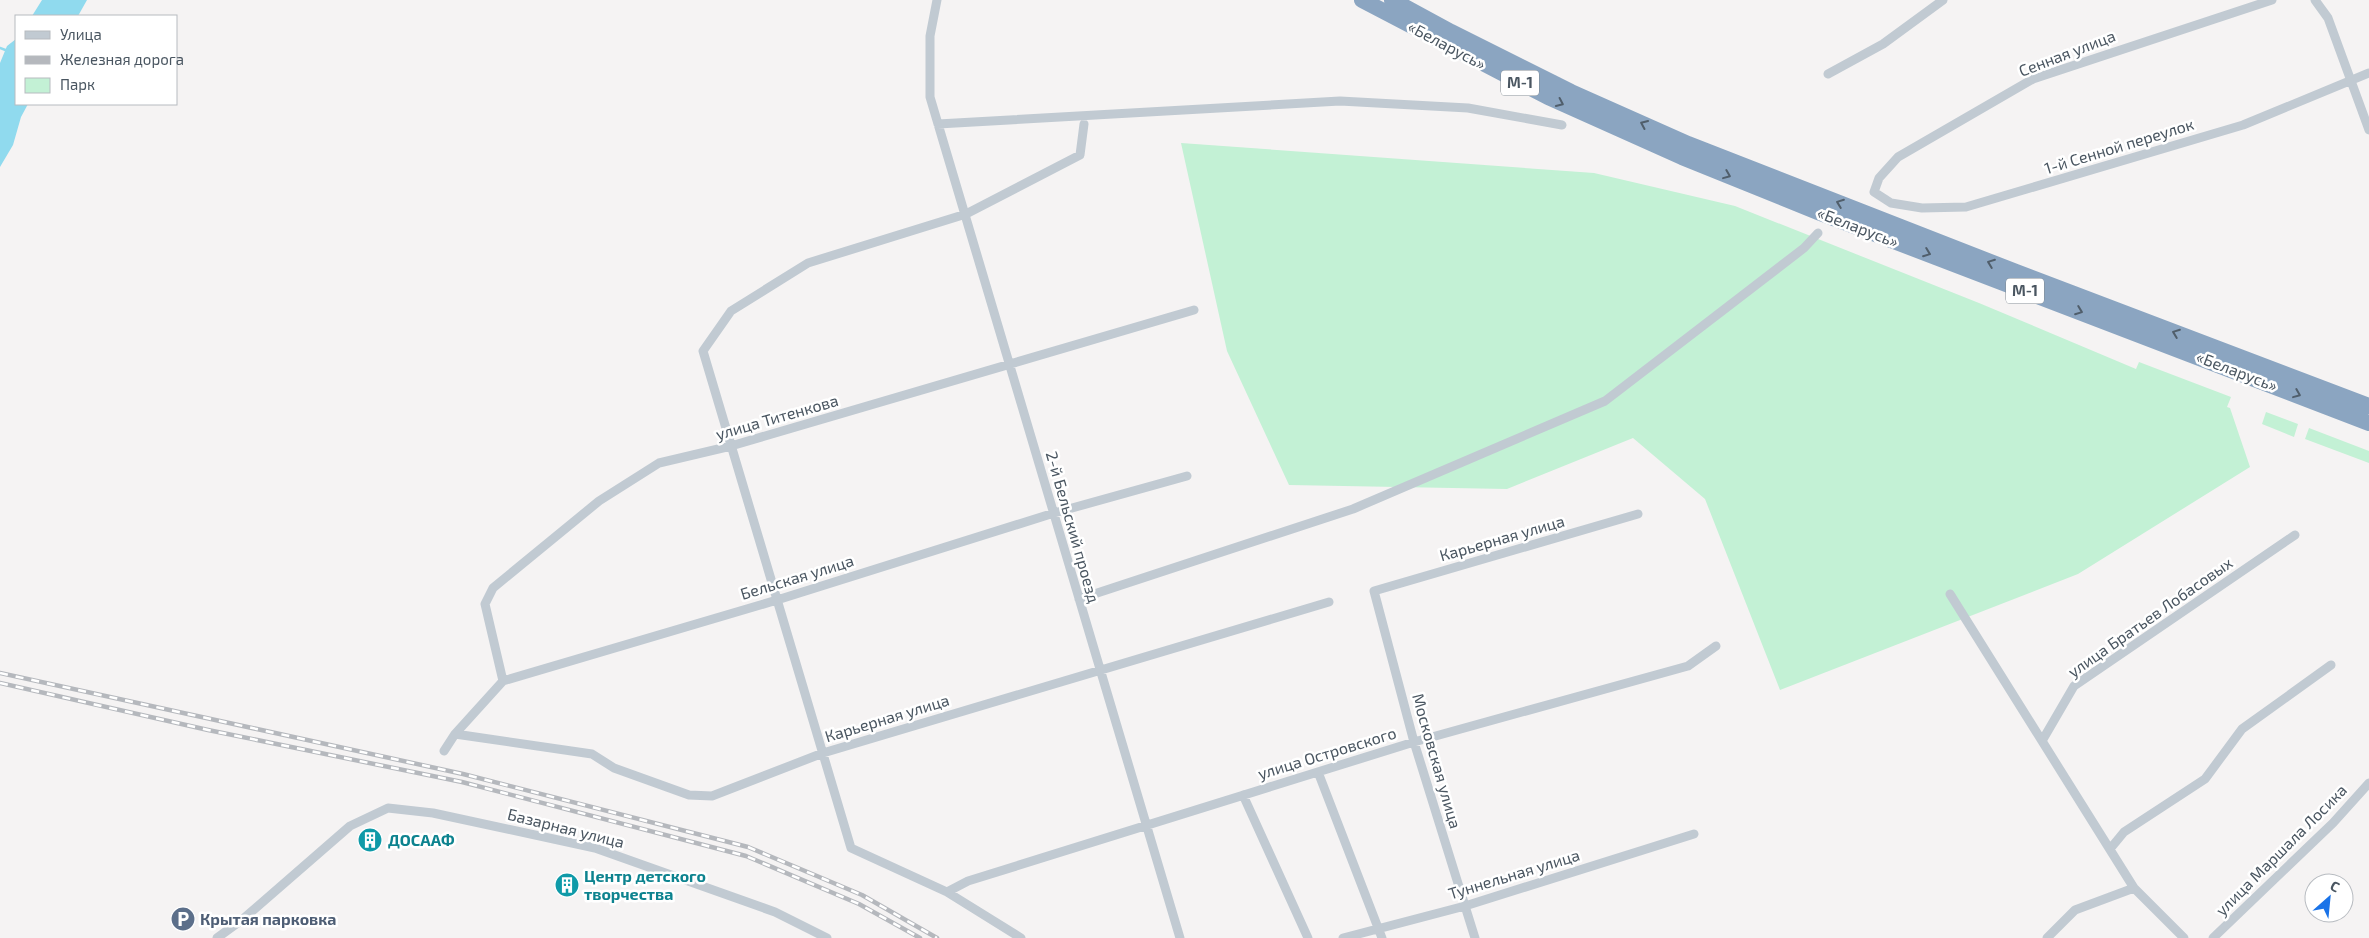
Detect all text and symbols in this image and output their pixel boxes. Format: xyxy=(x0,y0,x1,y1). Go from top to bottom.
legend xyxy=(15,15,178,105)
street label: «Беларусь» xyxy=(1405,16,1490,74)
text: Улица xyxy=(60,25,102,43)
street label: Сенная улица xyxy=(2016,25,2118,81)
text: Железная дорога xyxy=(60,50,184,68)
road number: М-1 xyxy=(1501,70,1539,96)
text: Парк xyxy=(60,75,95,93)
one-way arrow xyxy=(1555,97,1564,107)
street label: 1-й Сенной переулок xyxy=(2042,114,2197,178)
one-way arrow xyxy=(1640,120,1649,131)
one-way arrow xyxy=(1722,169,1731,180)
one-way arrow xyxy=(1836,199,1845,209)
street label: «Беларусь» xyxy=(1815,202,1902,252)
one-way arrow xyxy=(1923,248,1931,258)
one-way arrow xyxy=(1988,258,1996,268)
road number: М-1 xyxy=(2006,278,2044,304)
one-way arrow xyxy=(2075,305,2083,315)
one-way arrow xyxy=(2172,329,2181,339)
street label: «Беларусь» xyxy=(2194,346,2281,396)
one-way arrow xyxy=(2292,388,2300,398)
street label: улица Титенкова xyxy=(713,390,841,444)
street label: 2-й Бельский проезд xyxy=(1043,449,1104,605)
street label: Карьерная улица xyxy=(1437,511,1567,565)
street label: Бельская улица xyxy=(738,550,856,604)
street label: улица Братьев Лобасовых xyxy=(2064,552,2237,682)
street label: Карьерная улица xyxy=(822,690,952,746)
street label: Московская улица xyxy=(1408,691,1466,831)
street label: улица Островского xyxy=(1255,722,1399,784)
street label: улица Маршала Лосика xyxy=(2211,780,2351,920)
street label: Базарная улица xyxy=(506,804,626,852)
building icon: ДОСААФ xyxy=(357,827,383,853)
place label: ДОСААФ xyxy=(388,830,455,849)
street label: Туннельная улица xyxy=(1446,845,1582,903)
place label: Центр детского творчества xyxy=(584,866,706,903)
building icon: Центр детского творчества xyxy=(554,872,580,898)
north arrow xyxy=(2304,873,2354,923)
text: С xyxy=(2328,877,2343,895)
parking icon: Крытая парковка xyxy=(170,906,196,932)
place label: Крытая парковка xyxy=(200,909,337,928)

